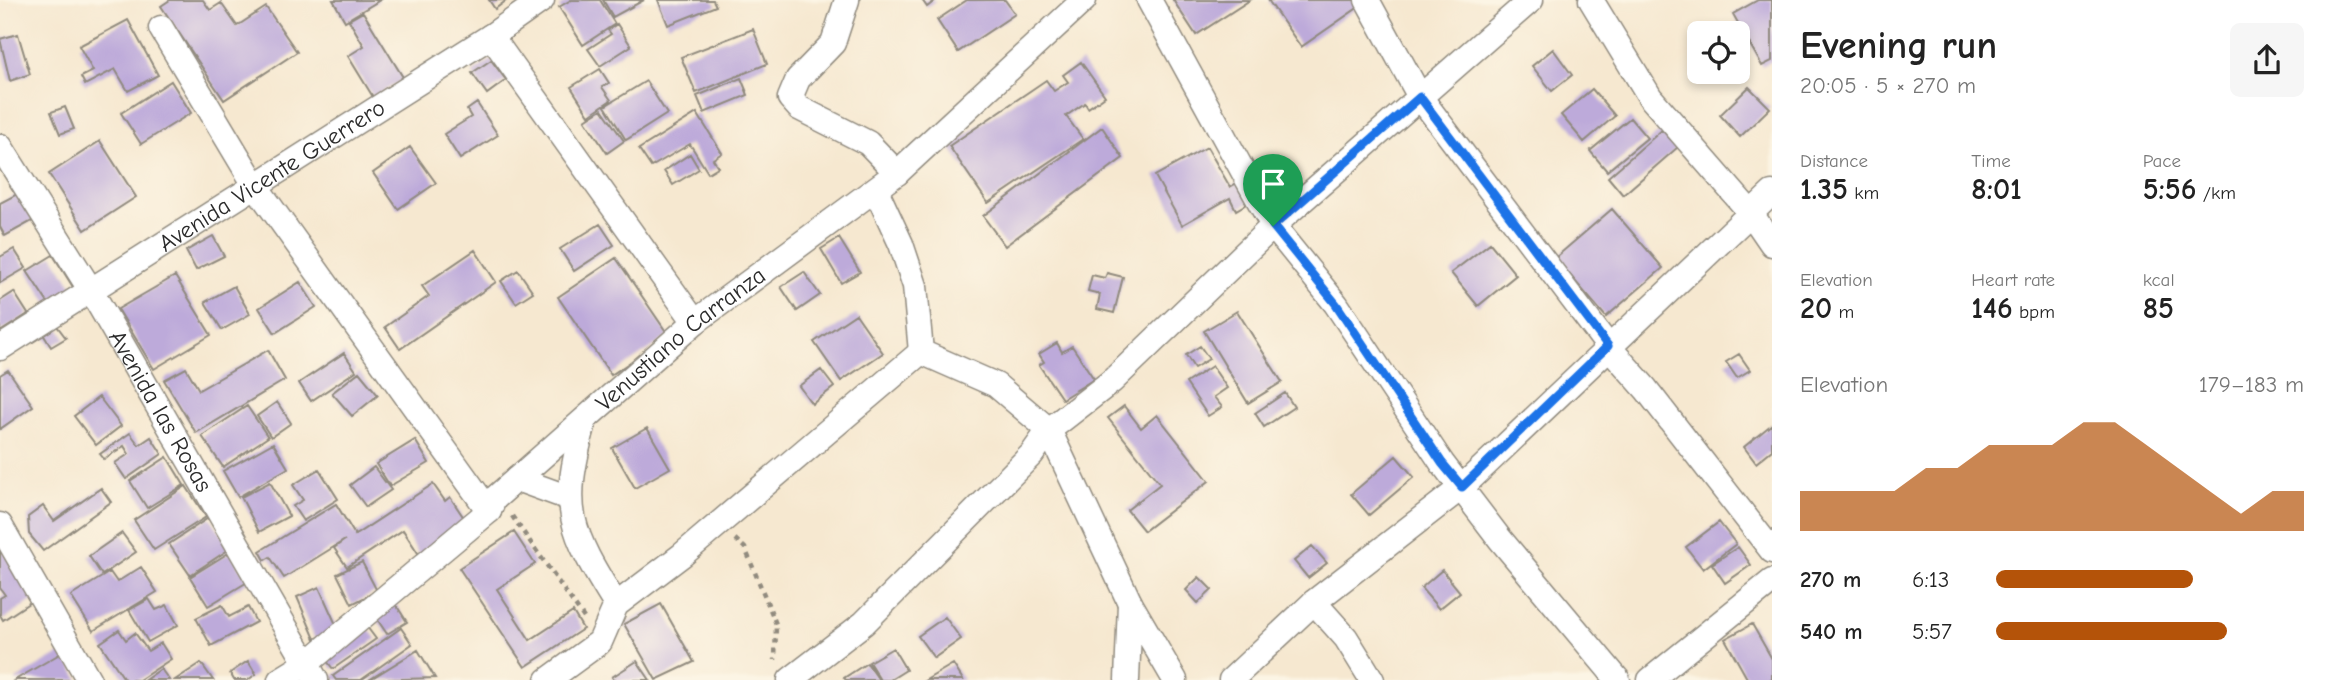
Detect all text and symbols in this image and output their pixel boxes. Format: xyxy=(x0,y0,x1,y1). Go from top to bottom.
map controls xyxy=(1687,21,1750,84)
button: locate xyxy=(1687,21,1750,84)
button: share xyxy=(2230,23,2304,97)
text: Evening run xyxy=(1800,24,1997,68)
text: 20:05 · 5 × 270 m xyxy=(1800,72,1976,99)
street label: Avenida Vicente Guerrero xyxy=(153,93,390,258)
text: Distance xyxy=(1800,150,1868,172)
text: Time xyxy=(1971,150,2011,172)
text: Pace xyxy=(2143,150,2181,172)
pin xyxy=(1243,154,1303,226)
icon: arrive xyxy=(1254,165,1292,203)
text: 1.35 xyxy=(1800,172,1848,207)
text: 8:01 xyxy=(1971,172,2022,207)
text: 5:56 xyxy=(2143,172,2196,207)
text: km xyxy=(1848,182,1879,204)
text: /km xyxy=(2196,182,2236,204)
street label: Venustiano Carranza xyxy=(590,261,771,417)
text: Elevation xyxy=(1800,269,1873,291)
text: Heart rate xyxy=(1971,269,2055,291)
text: kcal xyxy=(2143,269,2175,291)
text: 20 xyxy=(1800,291,1832,326)
text: 146 xyxy=(1971,291,2013,326)
text: 85 xyxy=(2143,291,2174,326)
text: m xyxy=(1832,301,1854,323)
text: bpm xyxy=(2013,301,2055,323)
street label: Avenida las Rosas xyxy=(103,325,218,497)
text: Elevation xyxy=(1800,371,1888,398)
text: 179–183 m xyxy=(2199,371,2304,398)
text: 270 m xyxy=(1800,566,1861,593)
text: 6:13 xyxy=(1912,566,1949,593)
text: 540 m xyxy=(1800,618,1863,645)
text: 5:57 xyxy=(1912,618,1952,645)

